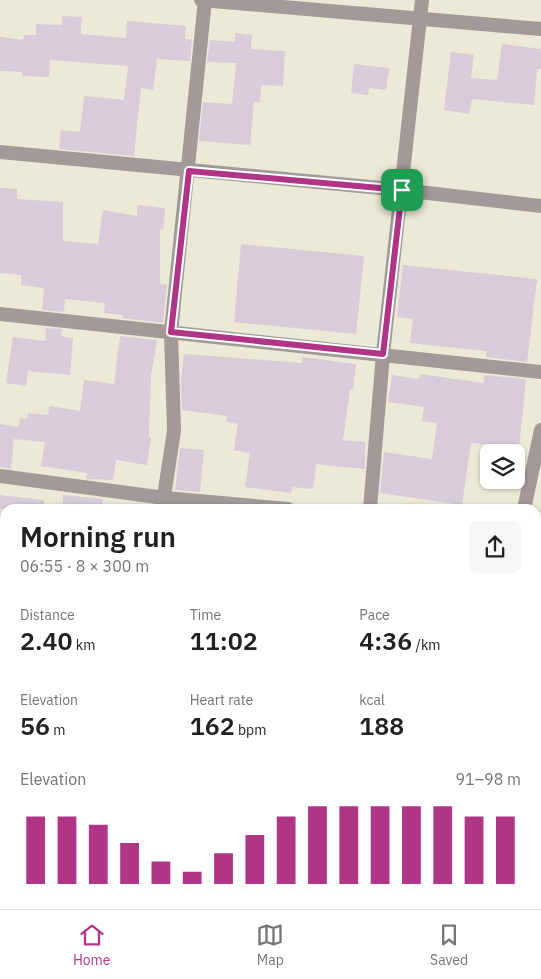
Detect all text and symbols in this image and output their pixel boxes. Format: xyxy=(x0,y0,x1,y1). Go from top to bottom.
pin xyxy=(381,169,423,211)
icon: arrive xyxy=(388,176,416,204)
map controls xyxy=(480,444,525,489)
button: layers xyxy=(480,444,525,489)
text: Morning run xyxy=(20,518,176,555)
button: share xyxy=(469,521,521,573)
text: 06:55 · 8 × 300 m xyxy=(20,556,149,576)
text: Distance xyxy=(20,606,75,624)
text: Time xyxy=(190,606,221,624)
text: Pace xyxy=(359,606,390,624)
text: 2.40 xyxy=(20,624,72,657)
text: 11:02 xyxy=(190,624,258,657)
text: 4:36 xyxy=(359,624,412,657)
text: km xyxy=(72,636,95,654)
text: /km xyxy=(412,636,441,654)
text: Elevation xyxy=(20,691,78,709)
text: Heart rate xyxy=(190,691,253,709)
text: kcal xyxy=(359,691,385,709)
text: 56 xyxy=(20,709,50,742)
text: 162 xyxy=(190,709,235,742)
text: 188 xyxy=(359,709,404,742)
text: m xyxy=(50,721,66,739)
text: bpm xyxy=(235,721,266,739)
text: Elevation xyxy=(20,769,86,789)
text: 91–98 m xyxy=(455,769,521,789)
tab: Home xyxy=(73,921,111,969)
tab: Map xyxy=(256,921,284,969)
tab: Saved xyxy=(430,921,468,969)

